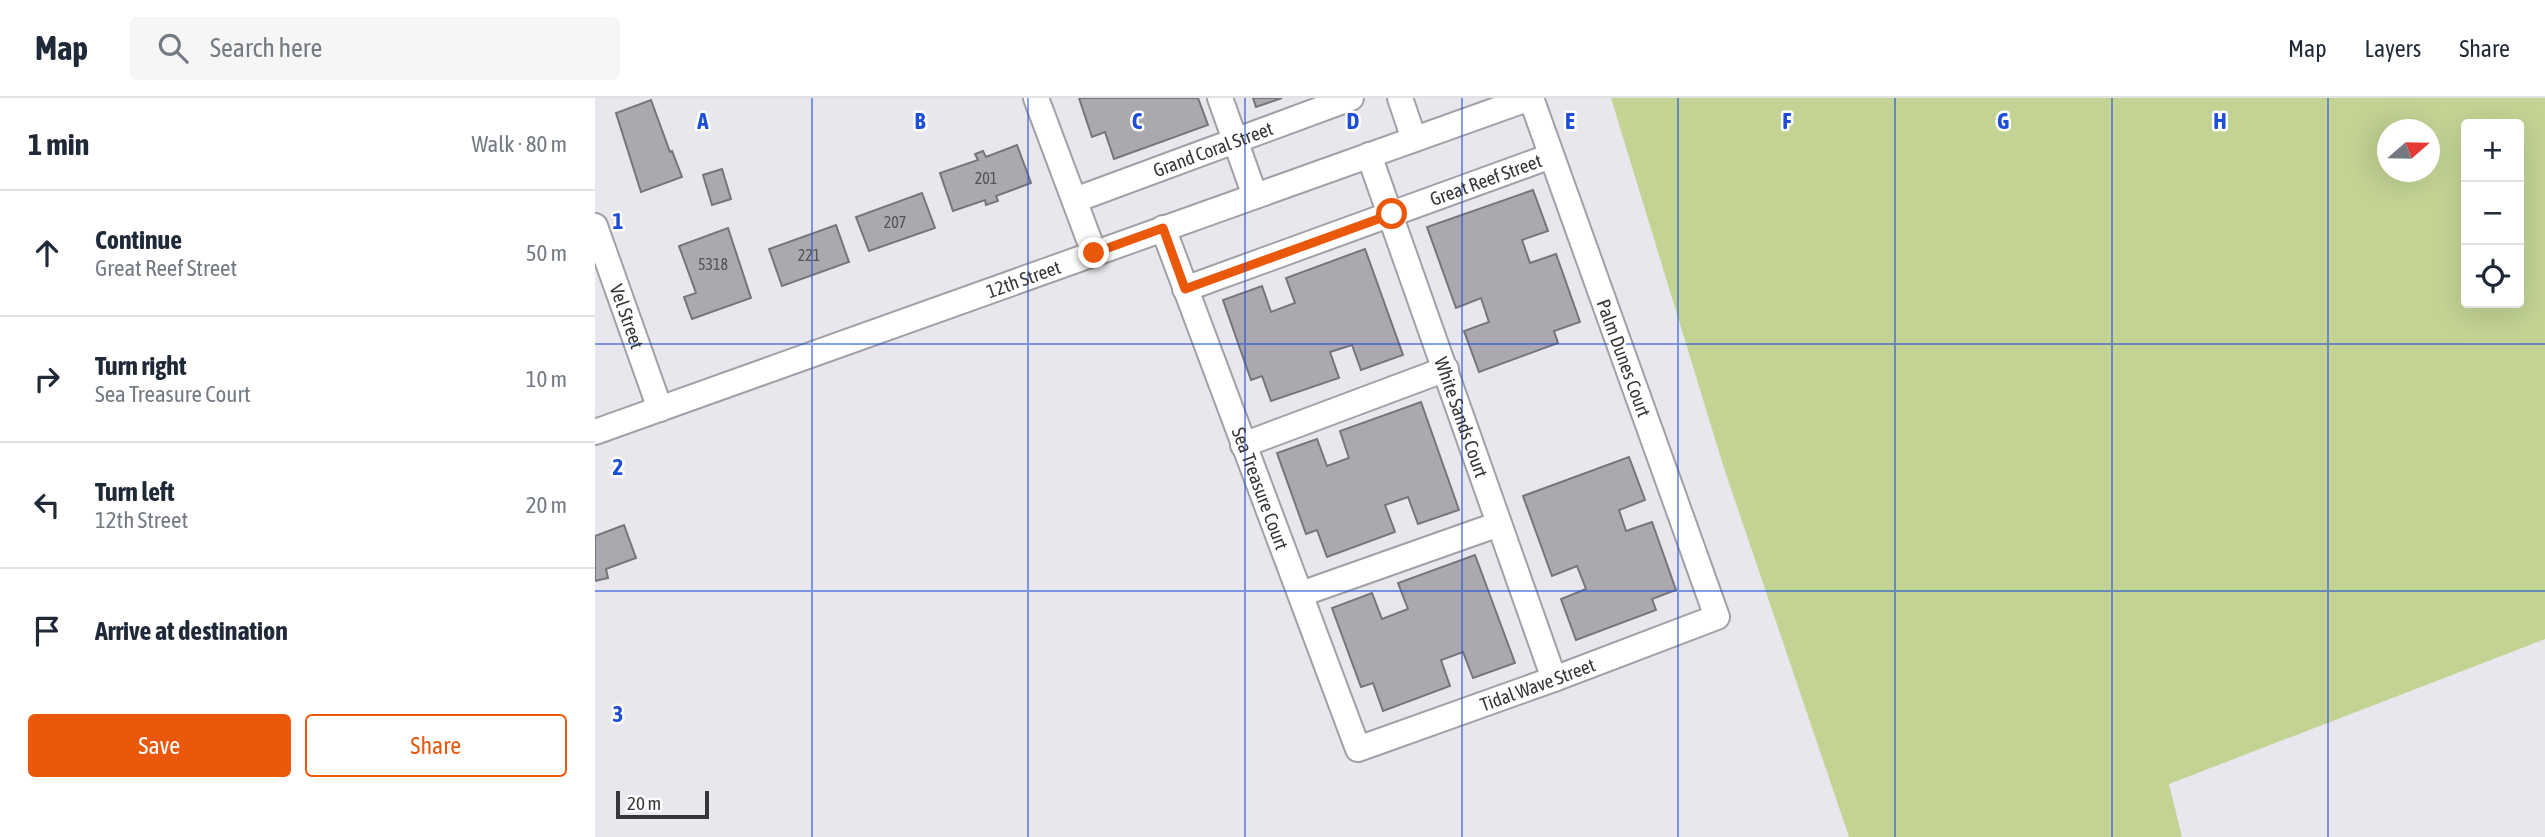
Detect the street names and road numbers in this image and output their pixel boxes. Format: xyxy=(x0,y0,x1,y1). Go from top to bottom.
street label: Grand Coral Street xyxy=(1150,117,1276,181)
street label: Great Reef Street xyxy=(1427,149,1545,210)
street label: 12th Street xyxy=(984,256,1063,302)
street label: Vel Street xyxy=(606,281,649,352)
street label: Palm Dunes Court xyxy=(1593,296,1655,420)
street label: White Sands Court xyxy=(1430,354,1493,480)
street label: Sea Treasure Court xyxy=(1228,424,1293,553)
street label: Tidal Wave Street xyxy=(1477,653,1598,715)

